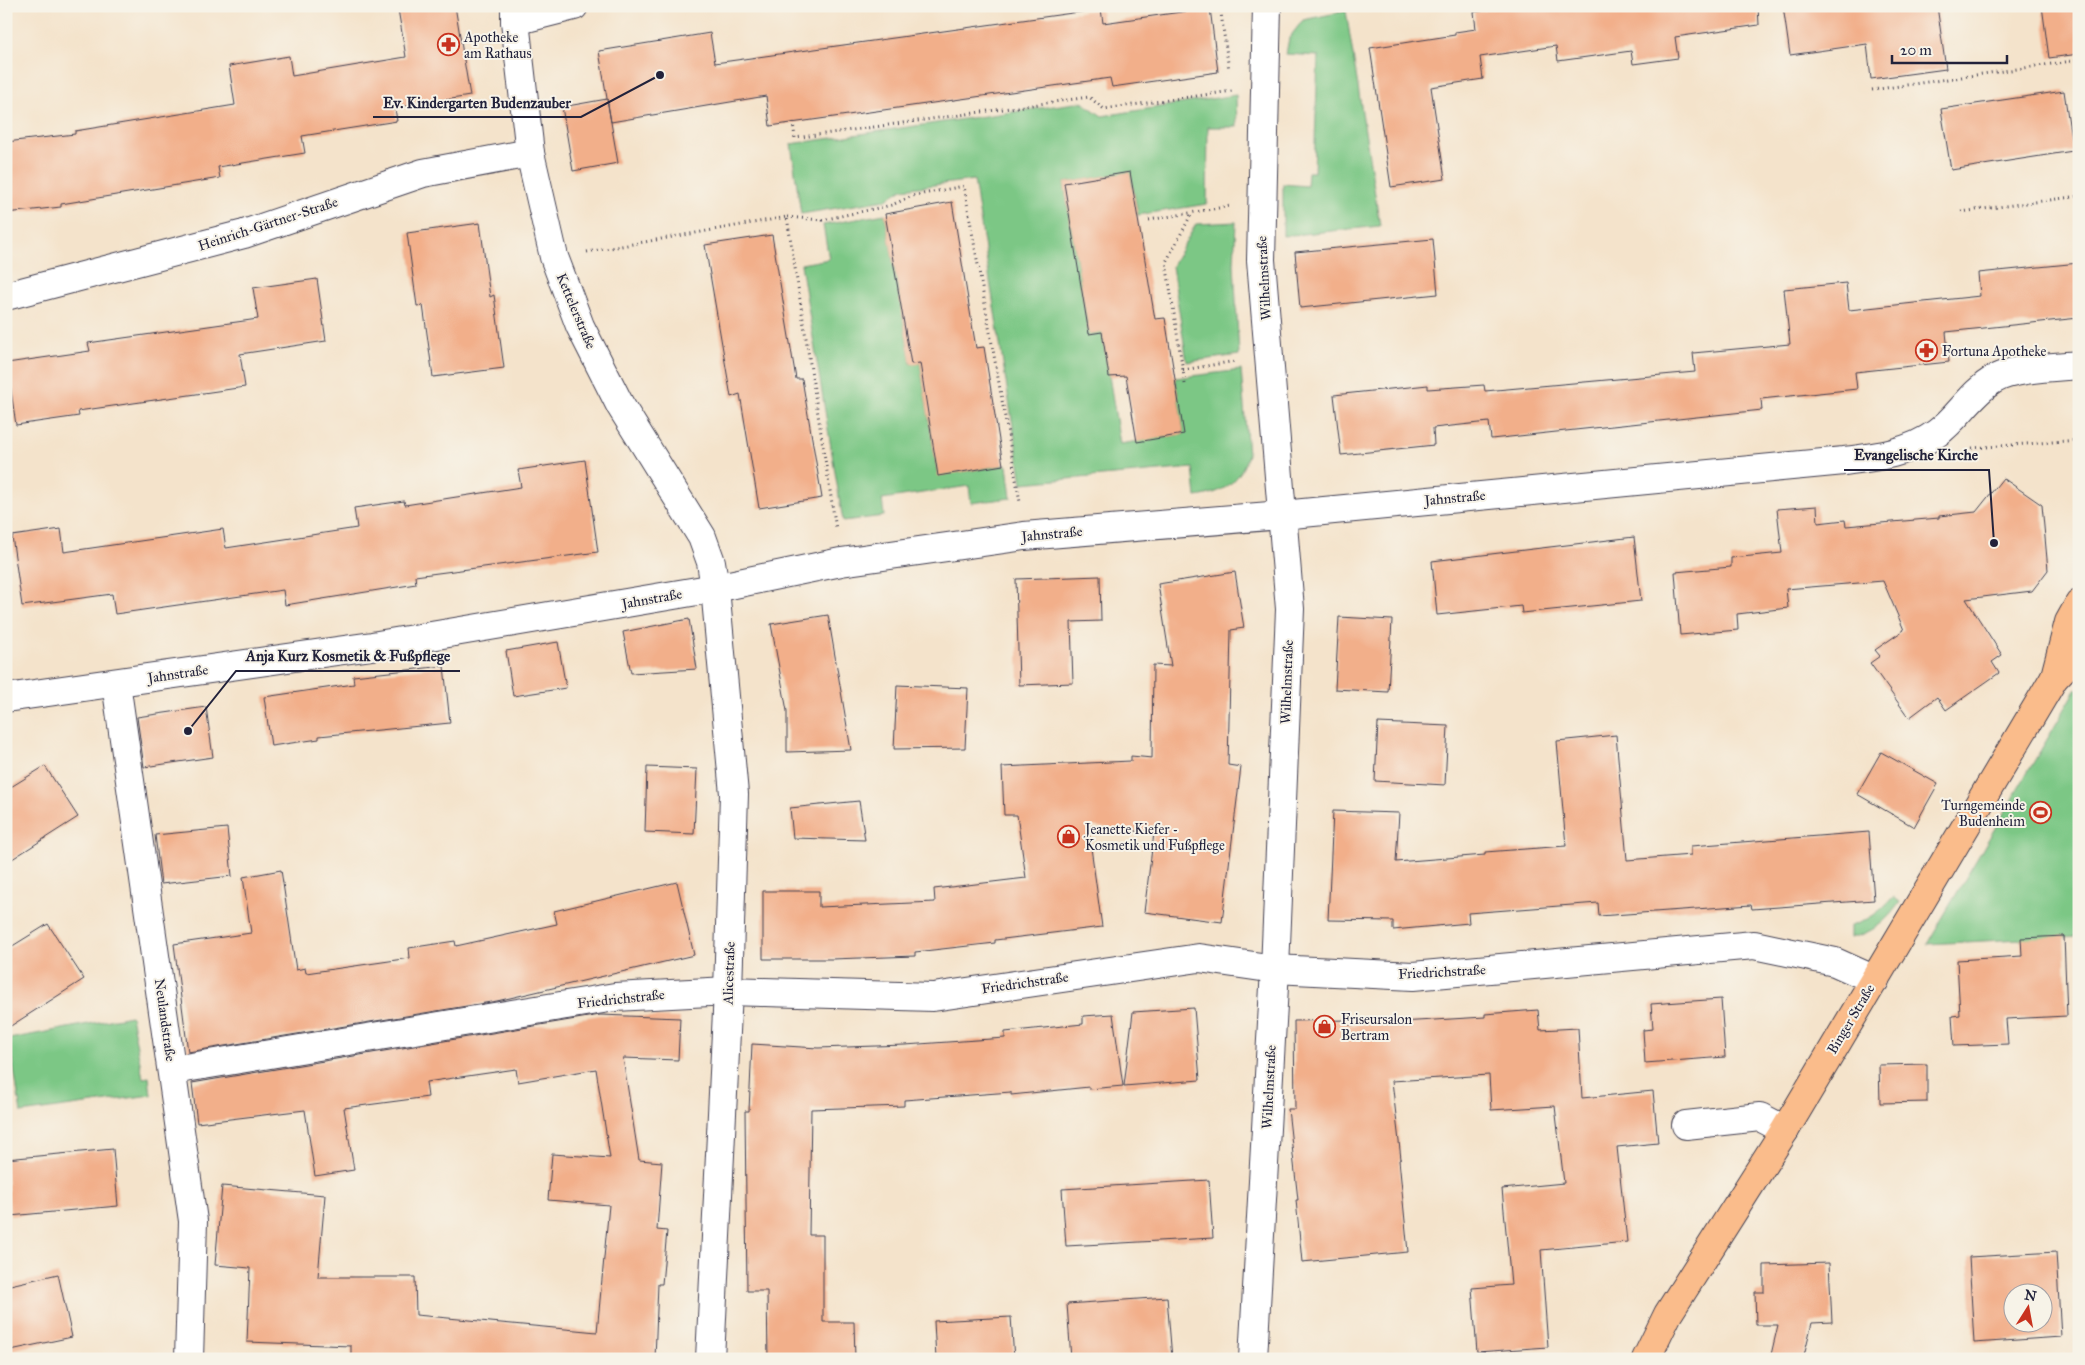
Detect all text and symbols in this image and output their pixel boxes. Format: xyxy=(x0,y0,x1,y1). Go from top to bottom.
place label: Apotheke am Rathaus xyxy=(463,29,532,62)
scale bar xyxy=(1892,32,2008,64)
pharmacy icon: Apotheke am Rathaus xyxy=(436,33,460,57)
text: 20 m xyxy=(1900,41,1932,59)
callout: Ev. Kindergarten Budenzauber xyxy=(373,87,581,117)
text: Ev. Kindergarten Budenzauber xyxy=(383,94,571,113)
street label: Heinrich-Gärtner-Straße xyxy=(196,193,340,255)
street label: Wilhelmstraße xyxy=(1253,235,1275,321)
street label: Kettelerstraße xyxy=(552,271,600,352)
pharmacy icon: Fortuna Apotheke xyxy=(1914,339,1938,363)
place label: Fortuna Apotheke xyxy=(1942,343,2047,360)
callout: Evangelische Kirche xyxy=(1844,440,1989,470)
text: Evangelische Kirche xyxy=(1854,446,1979,465)
street label: Jahnstraße xyxy=(1422,487,1486,510)
street label: Jahnstraße xyxy=(1019,523,1083,546)
street label: Jahnstraße xyxy=(619,585,684,614)
street label: Wilhelmstraße xyxy=(1277,639,1297,724)
callout: Anja Kurz Kosmetik & Fußpflege xyxy=(236,641,460,671)
text: Anja Kurz Kosmetik & Fußpflege xyxy=(245,647,451,666)
street label: Jahnstraße xyxy=(145,661,210,688)
place label: Turngemeinde Budenheim xyxy=(1941,797,2025,830)
sports icon: Turngemeinde Budenheim xyxy=(2029,801,2053,825)
place label: Jeanette Kiefer - Kosmetik und Fußpflege xyxy=(1083,821,1225,854)
shop icon: Jeanette Kiefer - Kosmetik und Fußpflege xyxy=(1057,825,1081,849)
street label: Alicestraße xyxy=(719,941,739,1006)
street label: Friedrichstraße xyxy=(1398,961,1486,983)
street label: Friedrichstraße xyxy=(980,968,1070,998)
street label: Neulandstraße xyxy=(151,977,179,1063)
street label: Binger Straße xyxy=(1823,981,1879,1057)
street label: Friedrichstraße xyxy=(576,986,666,1012)
place label: Friseursalon Bertram xyxy=(1341,1011,1412,1044)
shop icon: Friseursalon Bertram xyxy=(1313,1015,1337,1039)
street label: Wilhelmstraße xyxy=(1258,1044,1280,1130)
north arrow xyxy=(2002,1282,2052,1332)
text: N xyxy=(2023,1286,2038,1305)

